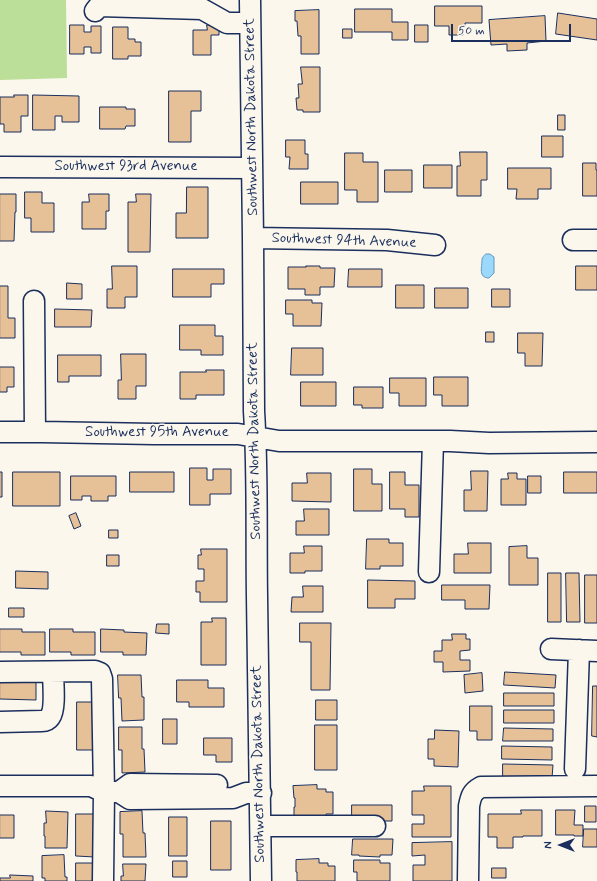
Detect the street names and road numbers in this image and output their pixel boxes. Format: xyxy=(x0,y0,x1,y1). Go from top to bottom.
street label: Southwest North Dakota Street xyxy=(241,18,263,216)
street label: Southwest 93rd Avenue xyxy=(54,158,198,176)
street label: Southwest 94th Avenue xyxy=(271,229,417,253)
street label: Southwest North Dakota Street xyxy=(244,342,266,540)
street label: Southwest 95th Avenue xyxy=(85,424,229,442)
street label: Southwest North Dakota Street xyxy=(248,665,270,863)

